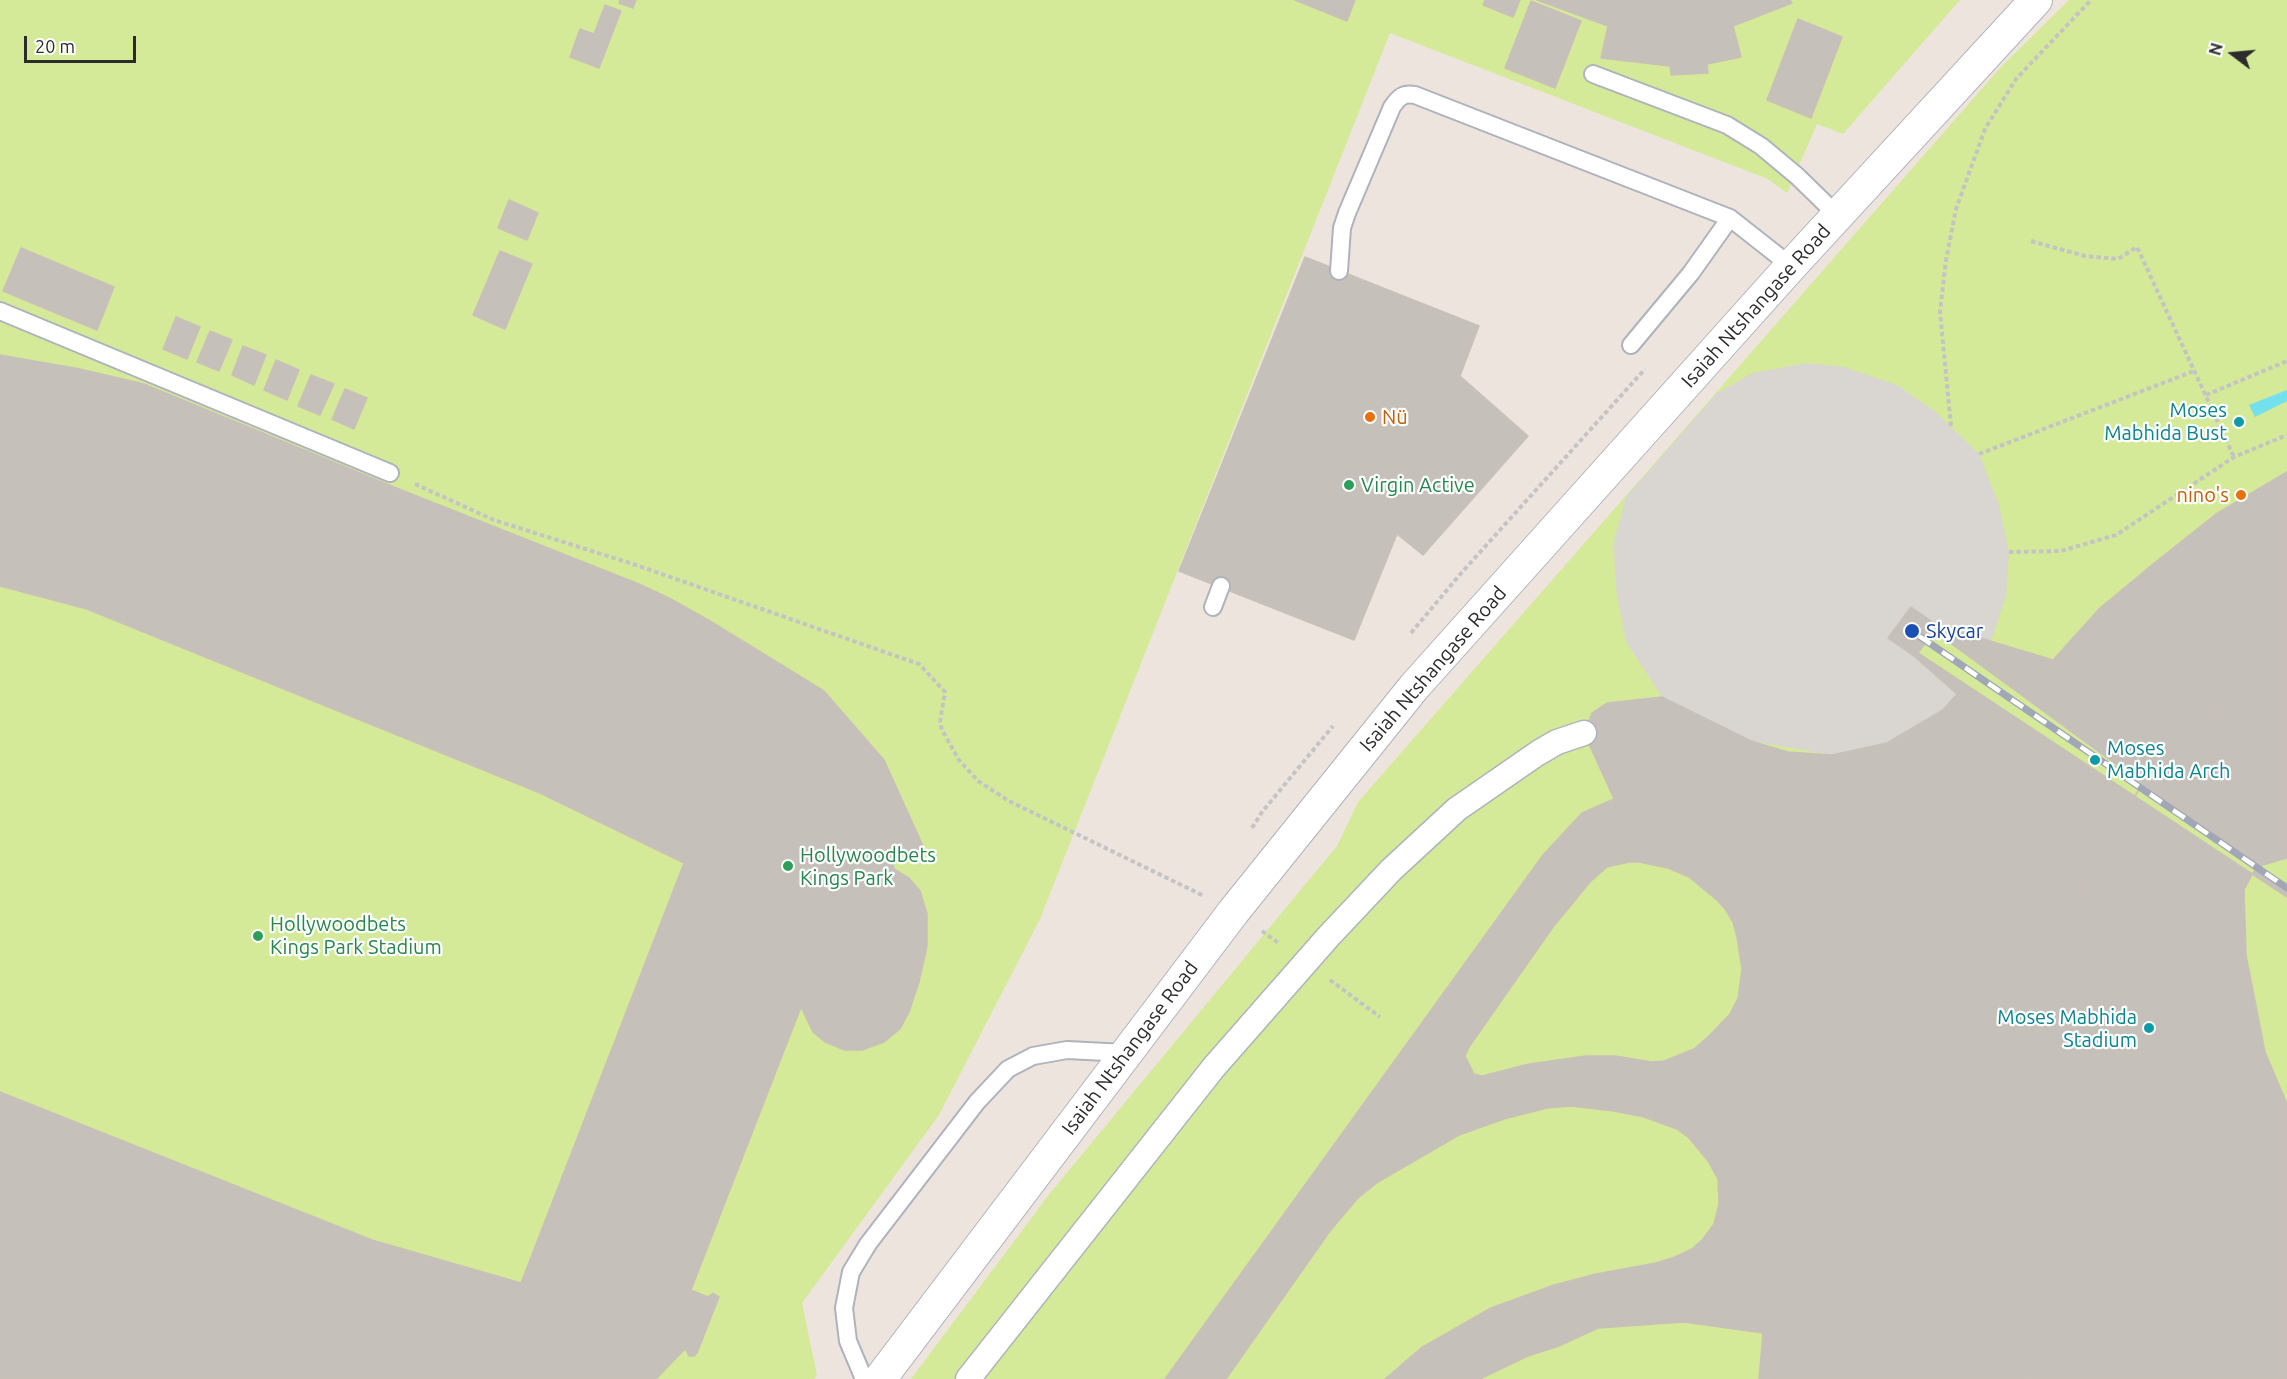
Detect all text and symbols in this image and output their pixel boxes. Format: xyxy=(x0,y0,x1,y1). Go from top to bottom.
scale bar xyxy=(27,24,140,62)
north arrow xyxy=(2203,24,2263,84)
text: 20 m xyxy=(35,36,75,56)
text: N xyxy=(2205,41,2226,57)
street label: Isaiah Ntshangase Road xyxy=(1676,219,1836,393)
place label: Moses Mabhida Bust xyxy=(2104,398,2227,445)
place label: Nü xyxy=(1382,405,1408,429)
marker: Nü xyxy=(1363,410,1377,424)
marker: Moses Mabhida Bust xyxy=(2232,415,2246,429)
place label: Virgin Active xyxy=(1361,473,1475,497)
marker: Virgin Active xyxy=(1342,478,1356,492)
place label: nino's xyxy=(2177,483,2229,507)
marker: nino's xyxy=(2234,488,2248,502)
street label: Isaiah Ntshangase Road xyxy=(1355,581,1511,757)
place label: Skycar xyxy=(1926,619,1983,643)
marker: Skycar xyxy=(1903,622,1921,640)
place label: Moses Mabhida Arch xyxy=(2107,736,2230,783)
marker: Moses Mabhida Arch xyxy=(2088,753,2102,767)
place label: Hollywoodbets Kings Park xyxy=(800,843,936,890)
marker: Hollywoodbets Kings Park xyxy=(781,859,795,873)
place label: Hollywoodbets Kings Park Stadium xyxy=(270,912,442,959)
marker: Hollywoodbets Kings Park Stadium xyxy=(251,929,265,943)
street label: Isaiah Ntshangase Road xyxy=(1057,956,1203,1140)
place label: Moses Mabhida Stadium xyxy=(1997,1005,2137,1052)
marker: Moses Mabhida Stadium xyxy=(2142,1021,2156,1035)

